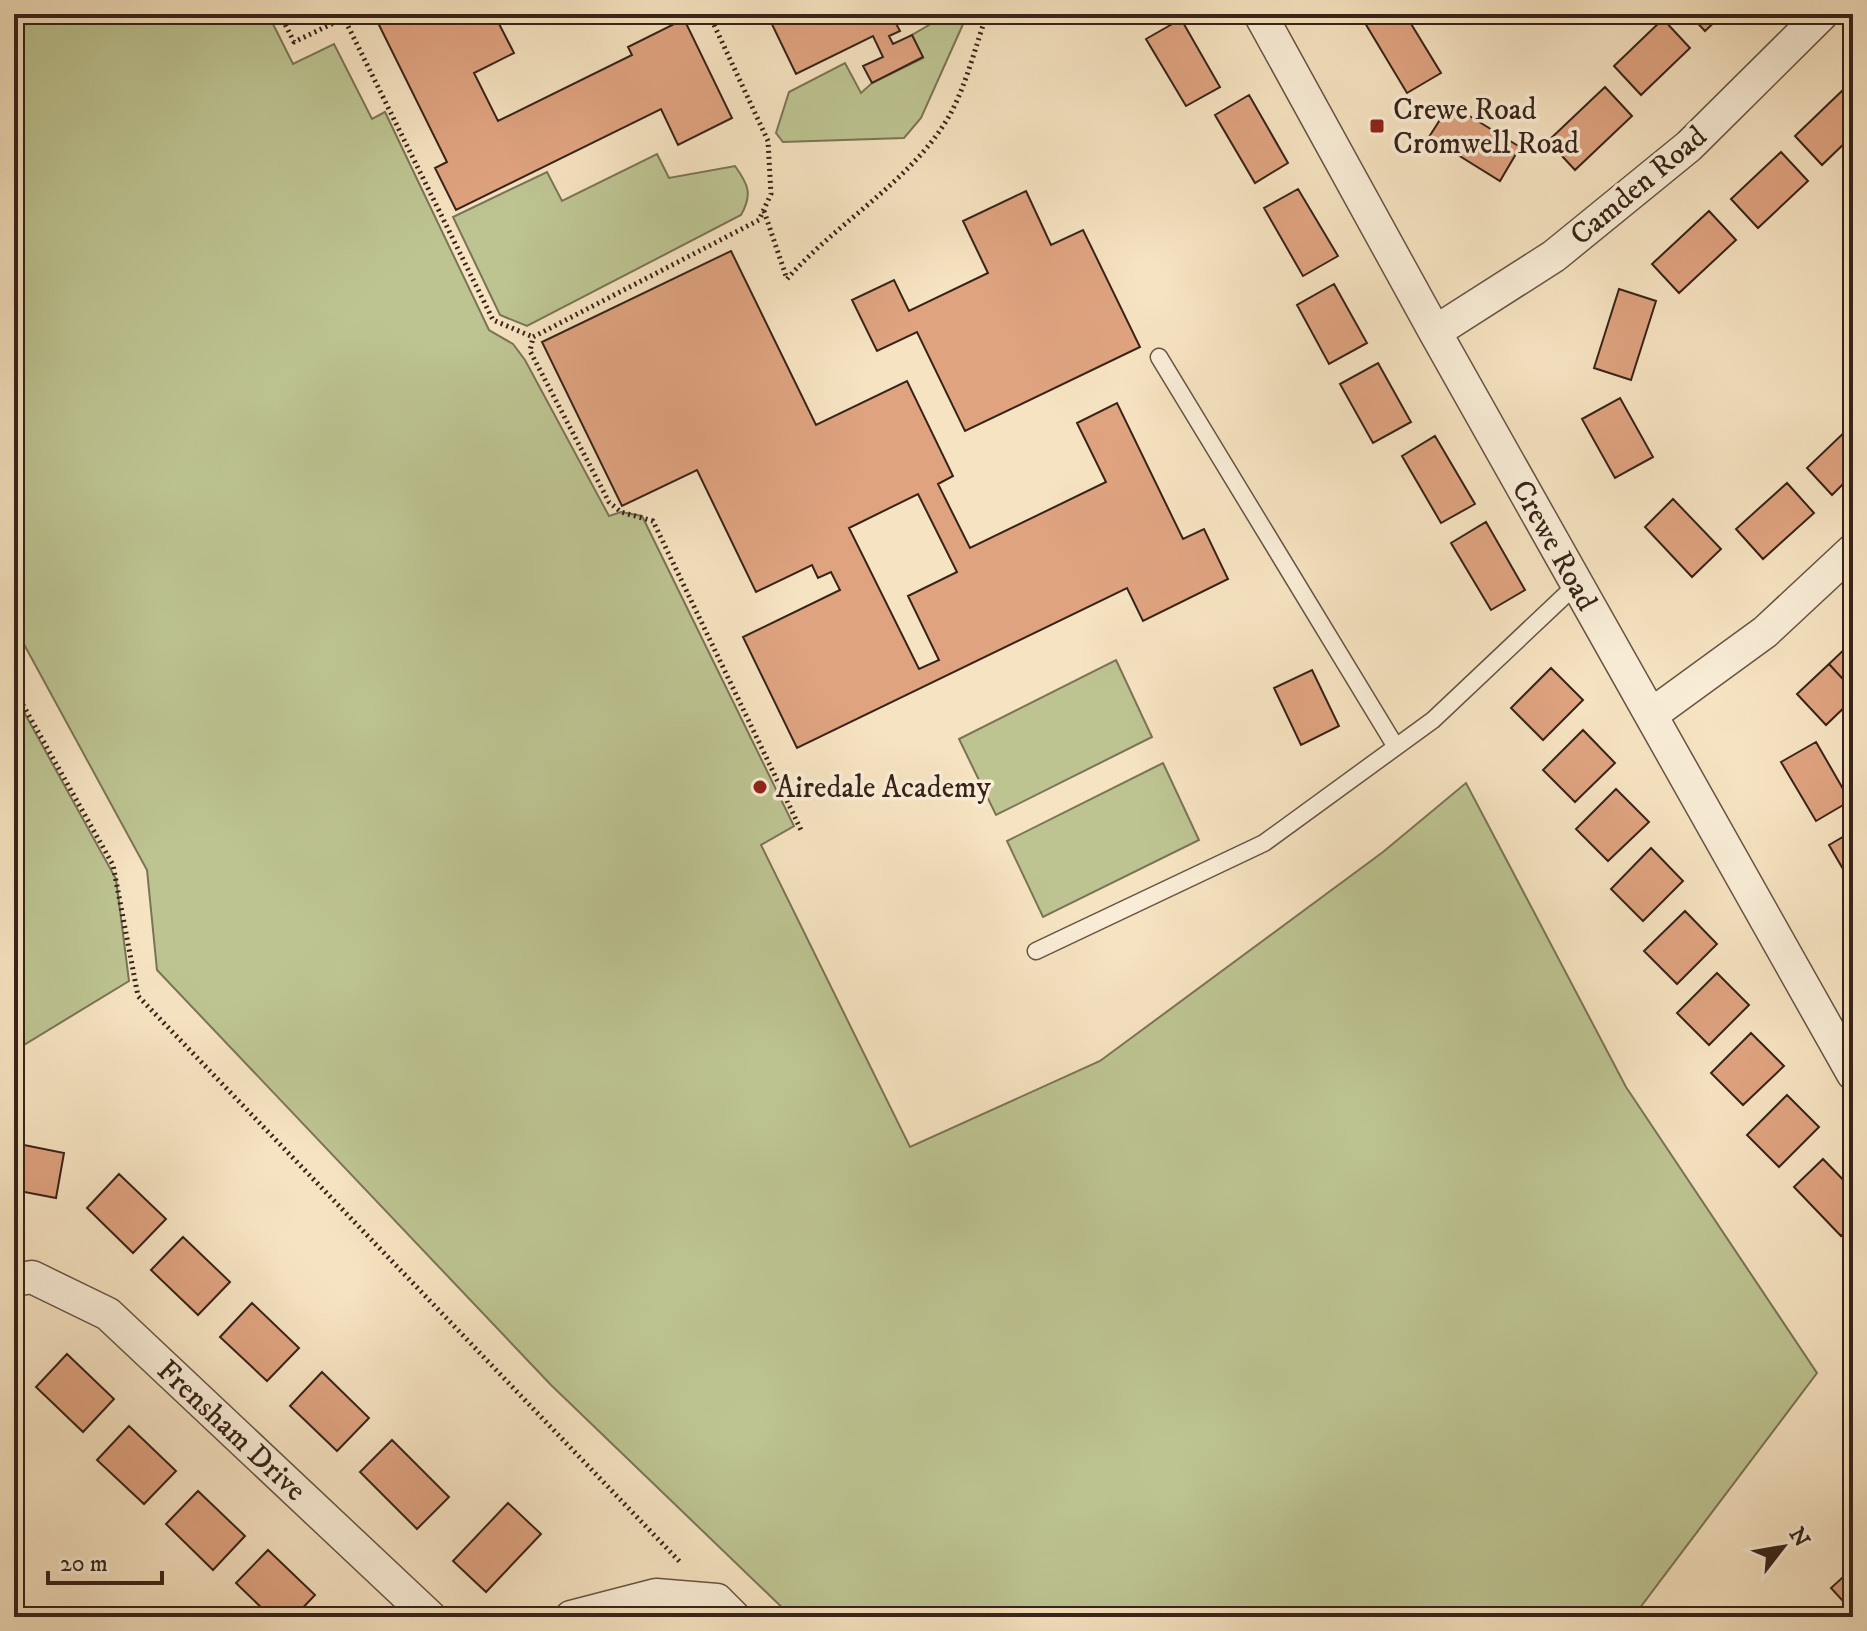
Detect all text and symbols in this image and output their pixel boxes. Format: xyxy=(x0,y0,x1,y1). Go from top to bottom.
place label: Crewe Road Cromwell Road xyxy=(1393,92,1579,163)
marker: Crewe Road Cromwell Road xyxy=(1368,117,1386,135)
street label: Camden Road xyxy=(1563,118,1715,254)
street label: Crewe Road xyxy=(1503,474,1605,617)
place label: Airedale Academy xyxy=(776,770,991,807)
marker: Airedale Academy xyxy=(751,778,769,796)
street label: Frensham Drive xyxy=(149,1353,313,1510)
north arrow xyxy=(1743,1507,1823,1587)
text: N xyxy=(1783,1523,1815,1552)
scale bar xyxy=(48,1535,162,1585)
text: 20 m xyxy=(60,1549,108,1579)

